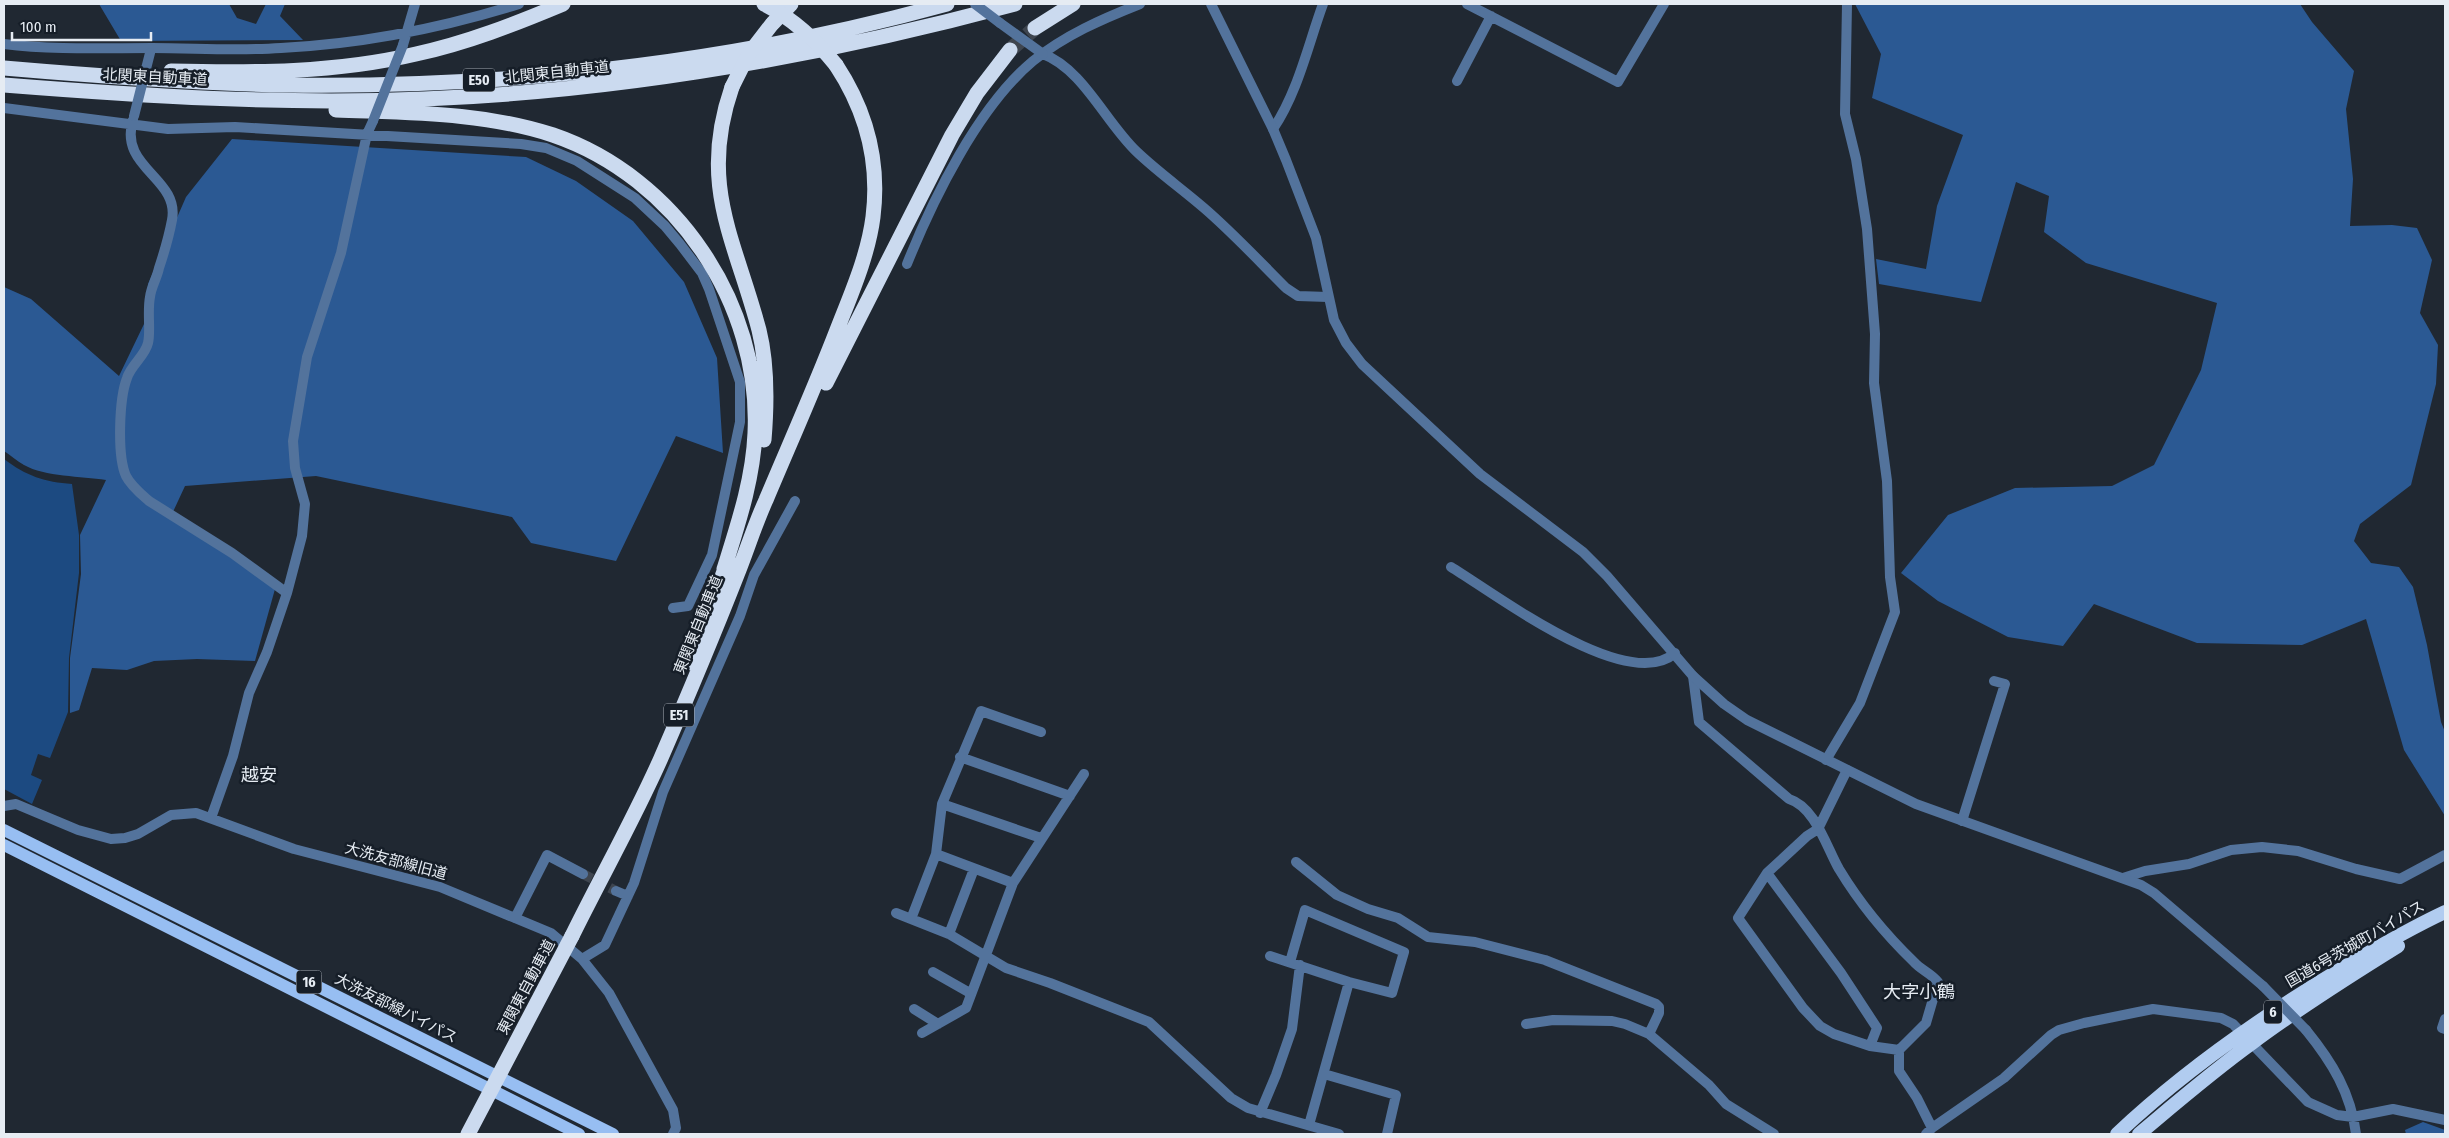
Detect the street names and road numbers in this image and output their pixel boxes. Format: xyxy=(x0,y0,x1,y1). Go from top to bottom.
street label: 北関東自動車道 xyxy=(504,58,610,86)
street label: 北関東自動車道 xyxy=(102,65,208,89)
road number: E50 xyxy=(463,68,495,92)
street label: 東関東自動車道 xyxy=(670,573,726,677)
road number: E51 xyxy=(664,704,694,726)
street label: 大洗友部線旧道 xyxy=(343,839,449,883)
street label: 国道6号茨城町バイパス xyxy=(2282,897,2428,991)
street label: 東関東自動車道 xyxy=(493,936,559,1038)
street label: 大洗友部線バイパス xyxy=(332,969,460,1047)
road number: 16 xyxy=(296,970,322,994)
road number: 6 xyxy=(2264,1000,2282,1024)

